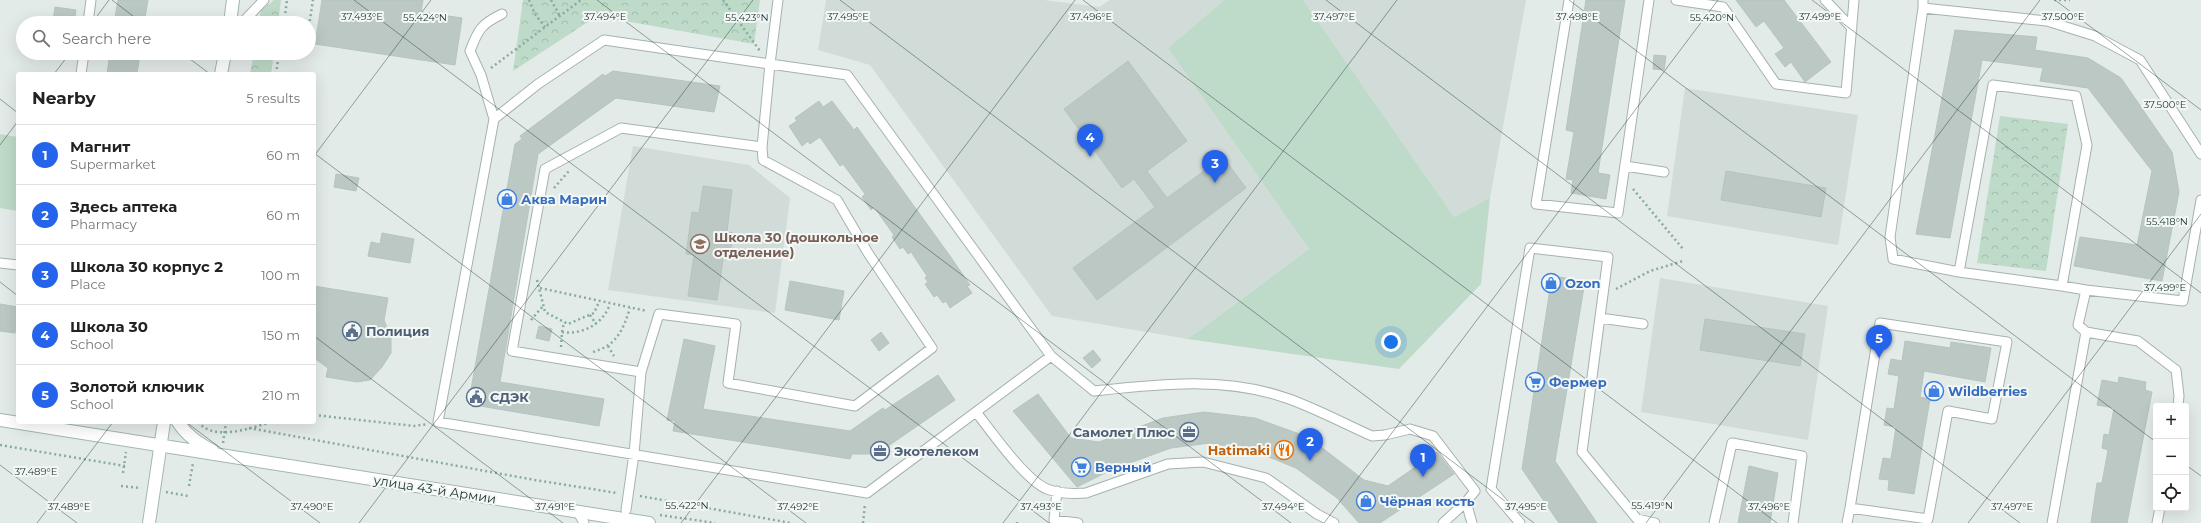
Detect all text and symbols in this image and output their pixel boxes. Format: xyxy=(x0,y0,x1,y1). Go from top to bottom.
text: 37.493°E xyxy=(341,10,383,23)
text: 37.494°E xyxy=(584,10,627,23)
text: 37.495°E xyxy=(827,10,869,23)
text: 37.496°E xyxy=(1070,10,1112,23)
text: 37.497°E xyxy=(1313,10,1355,23)
text: 37.498°E xyxy=(1556,10,1599,23)
text: 37.499°E xyxy=(1799,10,1842,23)
text: 37.500°E xyxy=(2042,10,2085,23)
text: 55.424°N xyxy=(403,11,447,24)
text: 55.423°N xyxy=(725,11,769,24)
text: 55.420°N xyxy=(1690,11,1734,24)
search box xyxy=(16,16,316,60)
icon: search xyxy=(30,27,52,49)
text: Search here xyxy=(62,29,151,48)
text: Nearby xyxy=(32,88,96,108)
text: 5 results xyxy=(246,90,300,106)
text: 37.500°E xyxy=(2144,98,2187,111)
pin: 4 xyxy=(1077,124,1103,157)
text: Магнит xyxy=(70,137,130,156)
text: 1 xyxy=(42,147,48,163)
text: 60 m xyxy=(266,147,300,163)
pin: 3 xyxy=(1202,150,1228,183)
text: Supermarket xyxy=(70,156,156,172)
shop icon: Аква Марин xyxy=(496,188,518,210)
place label: Аква Марин xyxy=(521,191,607,207)
text: Здесь аптека xyxy=(70,197,177,216)
text: 2 xyxy=(41,207,49,223)
text: 60 m xyxy=(266,207,300,223)
text: 55.418°N xyxy=(2146,215,2188,228)
text: Pharmacy xyxy=(70,216,137,232)
place label: Школа 30 (дошкольное отделение) xyxy=(714,229,879,260)
school or university icon: Школа 30 (дошкольное отделение) xyxy=(689,233,711,255)
text: Школа 30 корпус 2 xyxy=(70,257,223,276)
text: 3 xyxy=(41,267,49,283)
text: 100 m xyxy=(261,267,300,283)
shop icon: Ozon xyxy=(1540,272,1562,294)
place label: Ozon xyxy=(1565,275,1600,291)
text: Place xyxy=(70,276,106,292)
text: 37.499°E xyxy=(2144,281,2187,294)
text: Школа 30 xyxy=(70,317,148,336)
public building icon: Полиция xyxy=(341,320,363,342)
place label: Полиция xyxy=(366,323,429,339)
pin: 5 xyxy=(1866,325,1892,358)
text: 4 xyxy=(41,327,49,343)
text: 150 m xyxy=(262,327,300,343)
your location xyxy=(1381,332,1401,352)
text: School xyxy=(70,336,114,352)
supermarket icon: Фермер xyxy=(1524,371,1546,393)
place label: Фермер xyxy=(1549,374,1607,390)
text: Золотой ключик xyxy=(70,377,204,396)
shop icon: Wildberries xyxy=(1923,380,1945,402)
place label: Wildberries xyxy=(1948,383,2027,399)
public building icon: СДЭК xyxy=(465,386,487,408)
text: 5 xyxy=(41,387,49,403)
text: 210 m xyxy=(262,387,300,403)
place label: СДЭК xyxy=(490,389,529,405)
text: School xyxy=(70,396,114,412)
map controls xyxy=(2153,403,2189,511)
button: + xyxy=(2153,403,2189,439)
office icon: Самолет Плюс xyxy=(1178,421,1200,443)
place label: Самолет Плюс xyxy=(1073,424,1175,440)
pin: 2 xyxy=(1297,428,1323,461)
restaurant icon: Hatimaki xyxy=(1273,439,1295,461)
button: − xyxy=(2153,439,2189,475)
office icon: Экотелеком xyxy=(869,440,891,462)
place label: Hatimaki xyxy=(1208,442,1270,458)
place label: Экотелеком xyxy=(894,443,979,459)
pin: 1 xyxy=(1410,444,1436,477)
supermarket icon: Верный xyxy=(1070,456,1092,478)
place label: Верный xyxy=(1095,459,1152,475)
text: 37.489°E xyxy=(15,465,58,478)
street label: улица 43-й Армии xyxy=(372,471,497,507)
button: locate xyxy=(2153,475,2189,511)
shop icon: Чёрная кость xyxy=(1355,490,1377,512)
place label: Чёрная кость xyxy=(1380,493,1475,509)
text: 55.422°N xyxy=(665,499,709,512)
text: 55.419°N xyxy=(1631,499,1673,512)
text: 37.489°E xyxy=(48,500,91,513)
text: 37.490°E xyxy=(290,500,334,513)
text: 37.491°E xyxy=(535,500,575,513)
text: 37.492°E xyxy=(777,500,819,513)
text: 37.493°E xyxy=(1020,500,1062,513)
text: 37.494°E xyxy=(1262,500,1305,513)
text: 37.495°E xyxy=(1505,500,1547,513)
text: 37.496°E xyxy=(1748,500,1790,513)
text: 37.497°E xyxy=(1991,500,2033,513)

